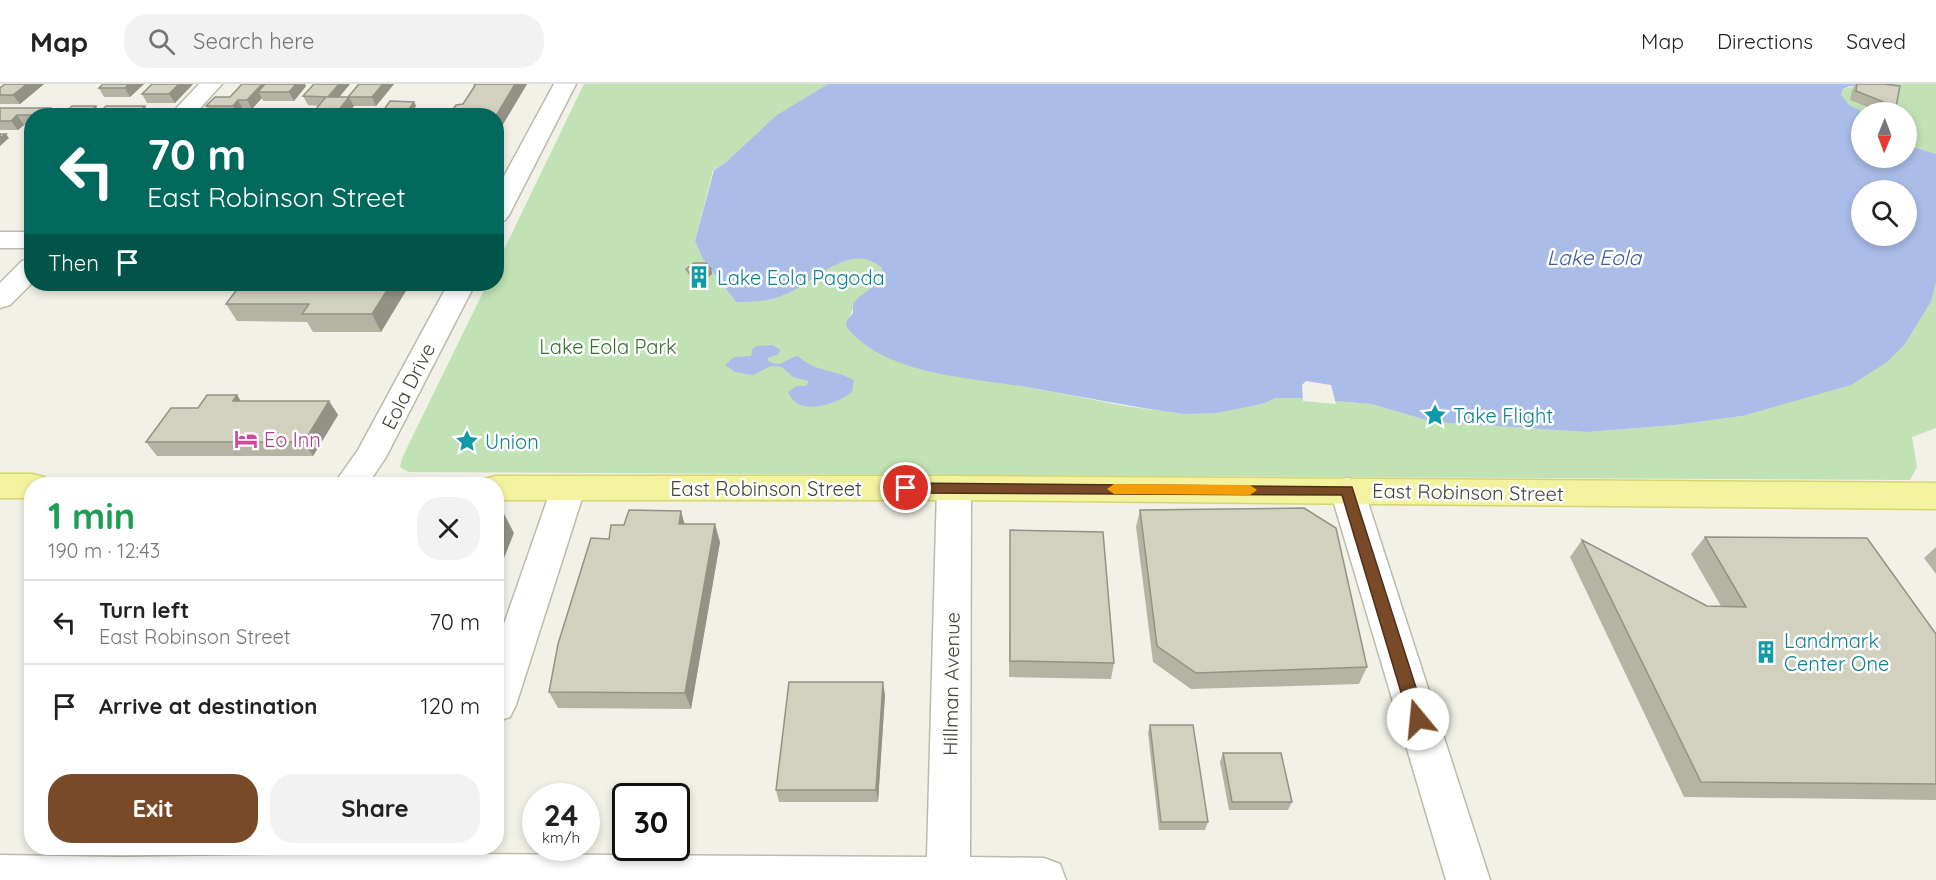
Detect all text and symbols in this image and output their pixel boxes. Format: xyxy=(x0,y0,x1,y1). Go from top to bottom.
search box xyxy=(124,14,544,68)
text: Map xyxy=(30,24,88,59)
icon: search xyxy=(145,25,178,58)
text: Search here xyxy=(193,27,315,55)
text: Map xyxy=(1641,28,1684,54)
text: Directions xyxy=(1717,28,1813,54)
text: Saved xyxy=(1846,28,1906,54)
north arrow xyxy=(1851,102,1917,168)
map controls xyxy=(1851,102,1917,246)
text: 70 m xyxy=(147,128,246,181)
icon: left xyxy=(48,132,126,210)
text: East Robinson Street xyxy=(147,180,406,214)
button: search xyxy=(1851,180,1917,246)
water label: Lake Eola xyxy=(1547,244,1642,270)
icon: arrive xyxy=(111,246,144,279)
text: Then xyxy=(48,249,99,277)
building icon: Lake Eola Pagoda xyxy=(686,264,712,290)
place label: Lake Eola Pagoda xyxy=(717,265,885,290)
park label: Lake Eola Park xyxy=(539,334,677,359)
street label: Eola Drive xyxy=(376,339,440,433)
place icon: Take Flight xyxy=(1422,402,1448,428)
place label: Take Flight xyxy=(1453,403,1553,428)
hotel icon: Eo Inn xyxy=(233,426,259,452)
place label: Eo Inn xyxy=(264,427,321,452)
place icon: Union xyxy=(454,428,480,454)
place label: Union xyxy=(485,429,539,454)
pin xyxy=(880,462,931,513)
icon: arrive xyxy=(889,471,922,504)
street label: East Robinson Street xyxy=(670,476,862,501)
street label: East Robinson Street xyxy=(1372,478,1564,506)
text: 1 min xyxy=(48,493,135,538)
button: close xyxy=(417,497,480,560)
text: 190 m · 12:43 xyxy=(48,538,160,563)
text: Turn left xyxy=(99,596,189,624)
icon: left xyxy=(48,606,81,639)
text: 70 m xyxy=(430,608,480,636)
street label: Hillman Avenue xyxy=(937,612,965,756)
text: East Robinson Street xyxy=(99,624,291,649)
place label: Landmark Center One xyxy=(1784,628,1889,676)
building icon: Landmark Center One xyxy=(1753,639,1779,665)
position arrow xyxy=(1386,687,1450,751)
icon: arrive xyxy=(48,690,81,723)
text: Arrive at destination xyxy=(99,692,317,720)
text: 120 m xyxy=(421,692,480,720)
button: Exit xyxy=(48,774,258,843)
button: Share xyxy=(270,774,480,843)
speed limit sign: 30 xyxy=(612,783,690,861)
text: 24 xyxy=(544,796,578,834)
text: km/h xyxy=(542,828,580,847)

